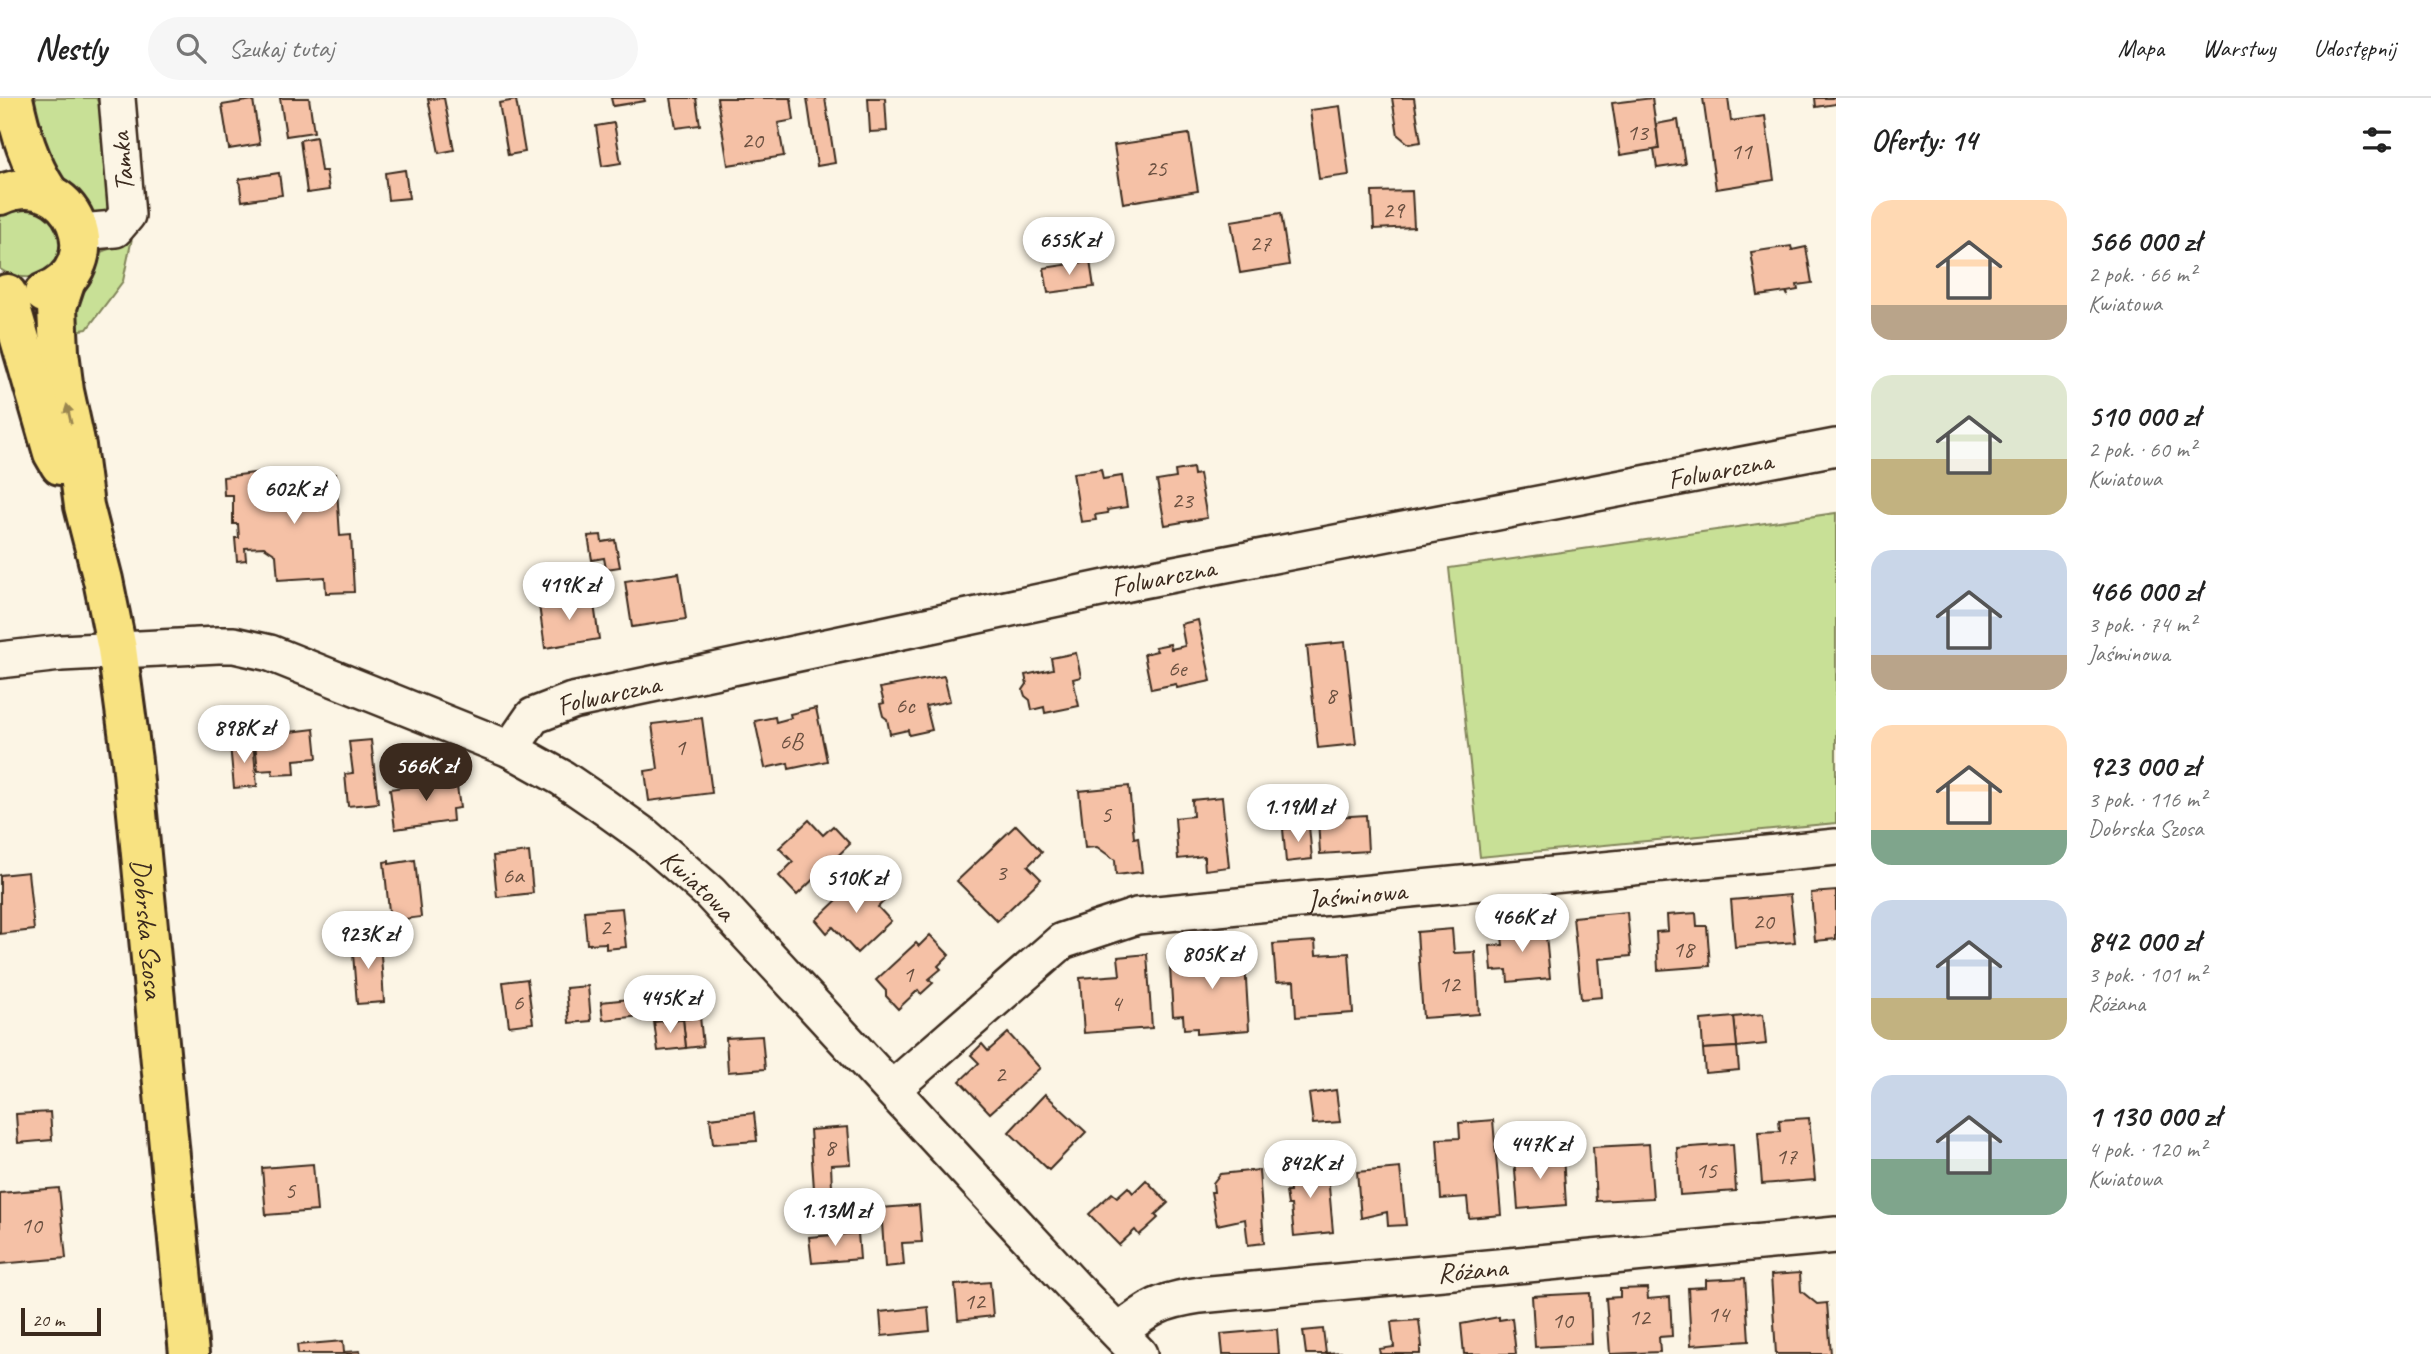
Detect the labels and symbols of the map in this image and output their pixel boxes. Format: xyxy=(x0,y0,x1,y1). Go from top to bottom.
house number: 13 xyxy=(1626,117,1650,147)
house number: 20 xyxy=(741,125,765,155)
street label: Tamka xyxy=(102,129,142,193)
house number: 11 xyxy=(1730,136,1753,166)
house number: 25 xyxy=(1145,153,1168,183)
house number: 29 xyxy=(1382,195,1406,225)
pin: 655K zł xyxy=(1004,218,1134,277)
house number: 27 xyxy=(1249,228,1272,258)
one-way arrow xyxy=(63,403,74,425)
street label: Folwarczna xyxy=(1665,442,1777,496)
pin: 602K zł xyxy=(229,466,359,526)
house number: 23 xyxy=(1171,485,1195,515)
street label: Folwarczna xyxy=(1108,549,1221,604)
pin: 419K zł xyxy=(504,562,634,622)
house number: 6e xyxy=(1168,653,1188,683)
street label: Folwarczna xyxy=(551,665,666,723)
house number: 8 xyxy=(1326,680,1339,710)
house number: 6c xyxy=(895,690,916,720)
pin: 898K zł xyxy=(179,706,309,765)
house number: 6B xyxy=(779,726,804,756)
house number: 1 xyxy=(675,732,687,762)
pin: 566K zł xyxy=(361,744,491,803)
pin: 1.19M zł xyxy=(1226,784,1370,844)
house number: 5 xyxy=(1101,799,1113,829)
street label: Kwiatowa xyxy=(654,841,745,929)
pin: 510K zł xyxy=(791,856,921,915)
street label: Dobrska Szosa xyxy=(124,857,172,1002)
house number: 3 xyxy=(996,857,1009,887)
house number: 6a xyxy=(502,860,525,890)
street label: Jaśminowa xyxy=(1303,872,1410,917)
pin: 466K zł xyxy=(1457,894,1587,954)
house number: 20 xyxy=(1752,906,1776,936)
pin: 923K zł xyxy=(303,912,433,971)
house number: 2 xyxy=(600,912,613,942)
pin: 805K zł xyxy=(1147,932,1277,991)
house number: 18 xyxy=(1672,934,1696,964)
house number: 1 xyxy=(903,959,915,989)
house number: 12 xyxy=(1438,969,1462,999)
pin: 445K zł xyxy=(605,976,735,1035)
house number: 6 xyxy=(513,987,525,1017)
house number: 4 xyxy=(1111,988,1124,1018)
house number: 2 xyxy=(995,1059,1008,1089)
pin: 447K zł xyxy=(1475,1122,1605,1181)
house number: 8 xyxy=(825,1132,838,1162)
pin: 842K zł xyxy=(1245,1140,1375,1200)
house number: 17 xyxy=(1775,1141,1798,1171)
house number: 15 xyxy=(1695,1155,1718,1185)
house number: 5 xyxy=(285,1175,297,1205)
pin: 1.13M zł xyxy=(763,1188,907,1248)
house number: 10 xyxy=(20,1210,44,1240)
street label: Różana xyxy=(1436,1248,1510,1290)
house number: 12 xyxy=(963,1286,987,1316)
house number: 14 xyxy=(1707,1299,1731,1329)
house number: 12 xyxy=(1628,1302,1652,1332)
scale bar xyxy=(21,1305,102,1337)
house number: 10 xyxy=(1551,1305,1575,1335)

